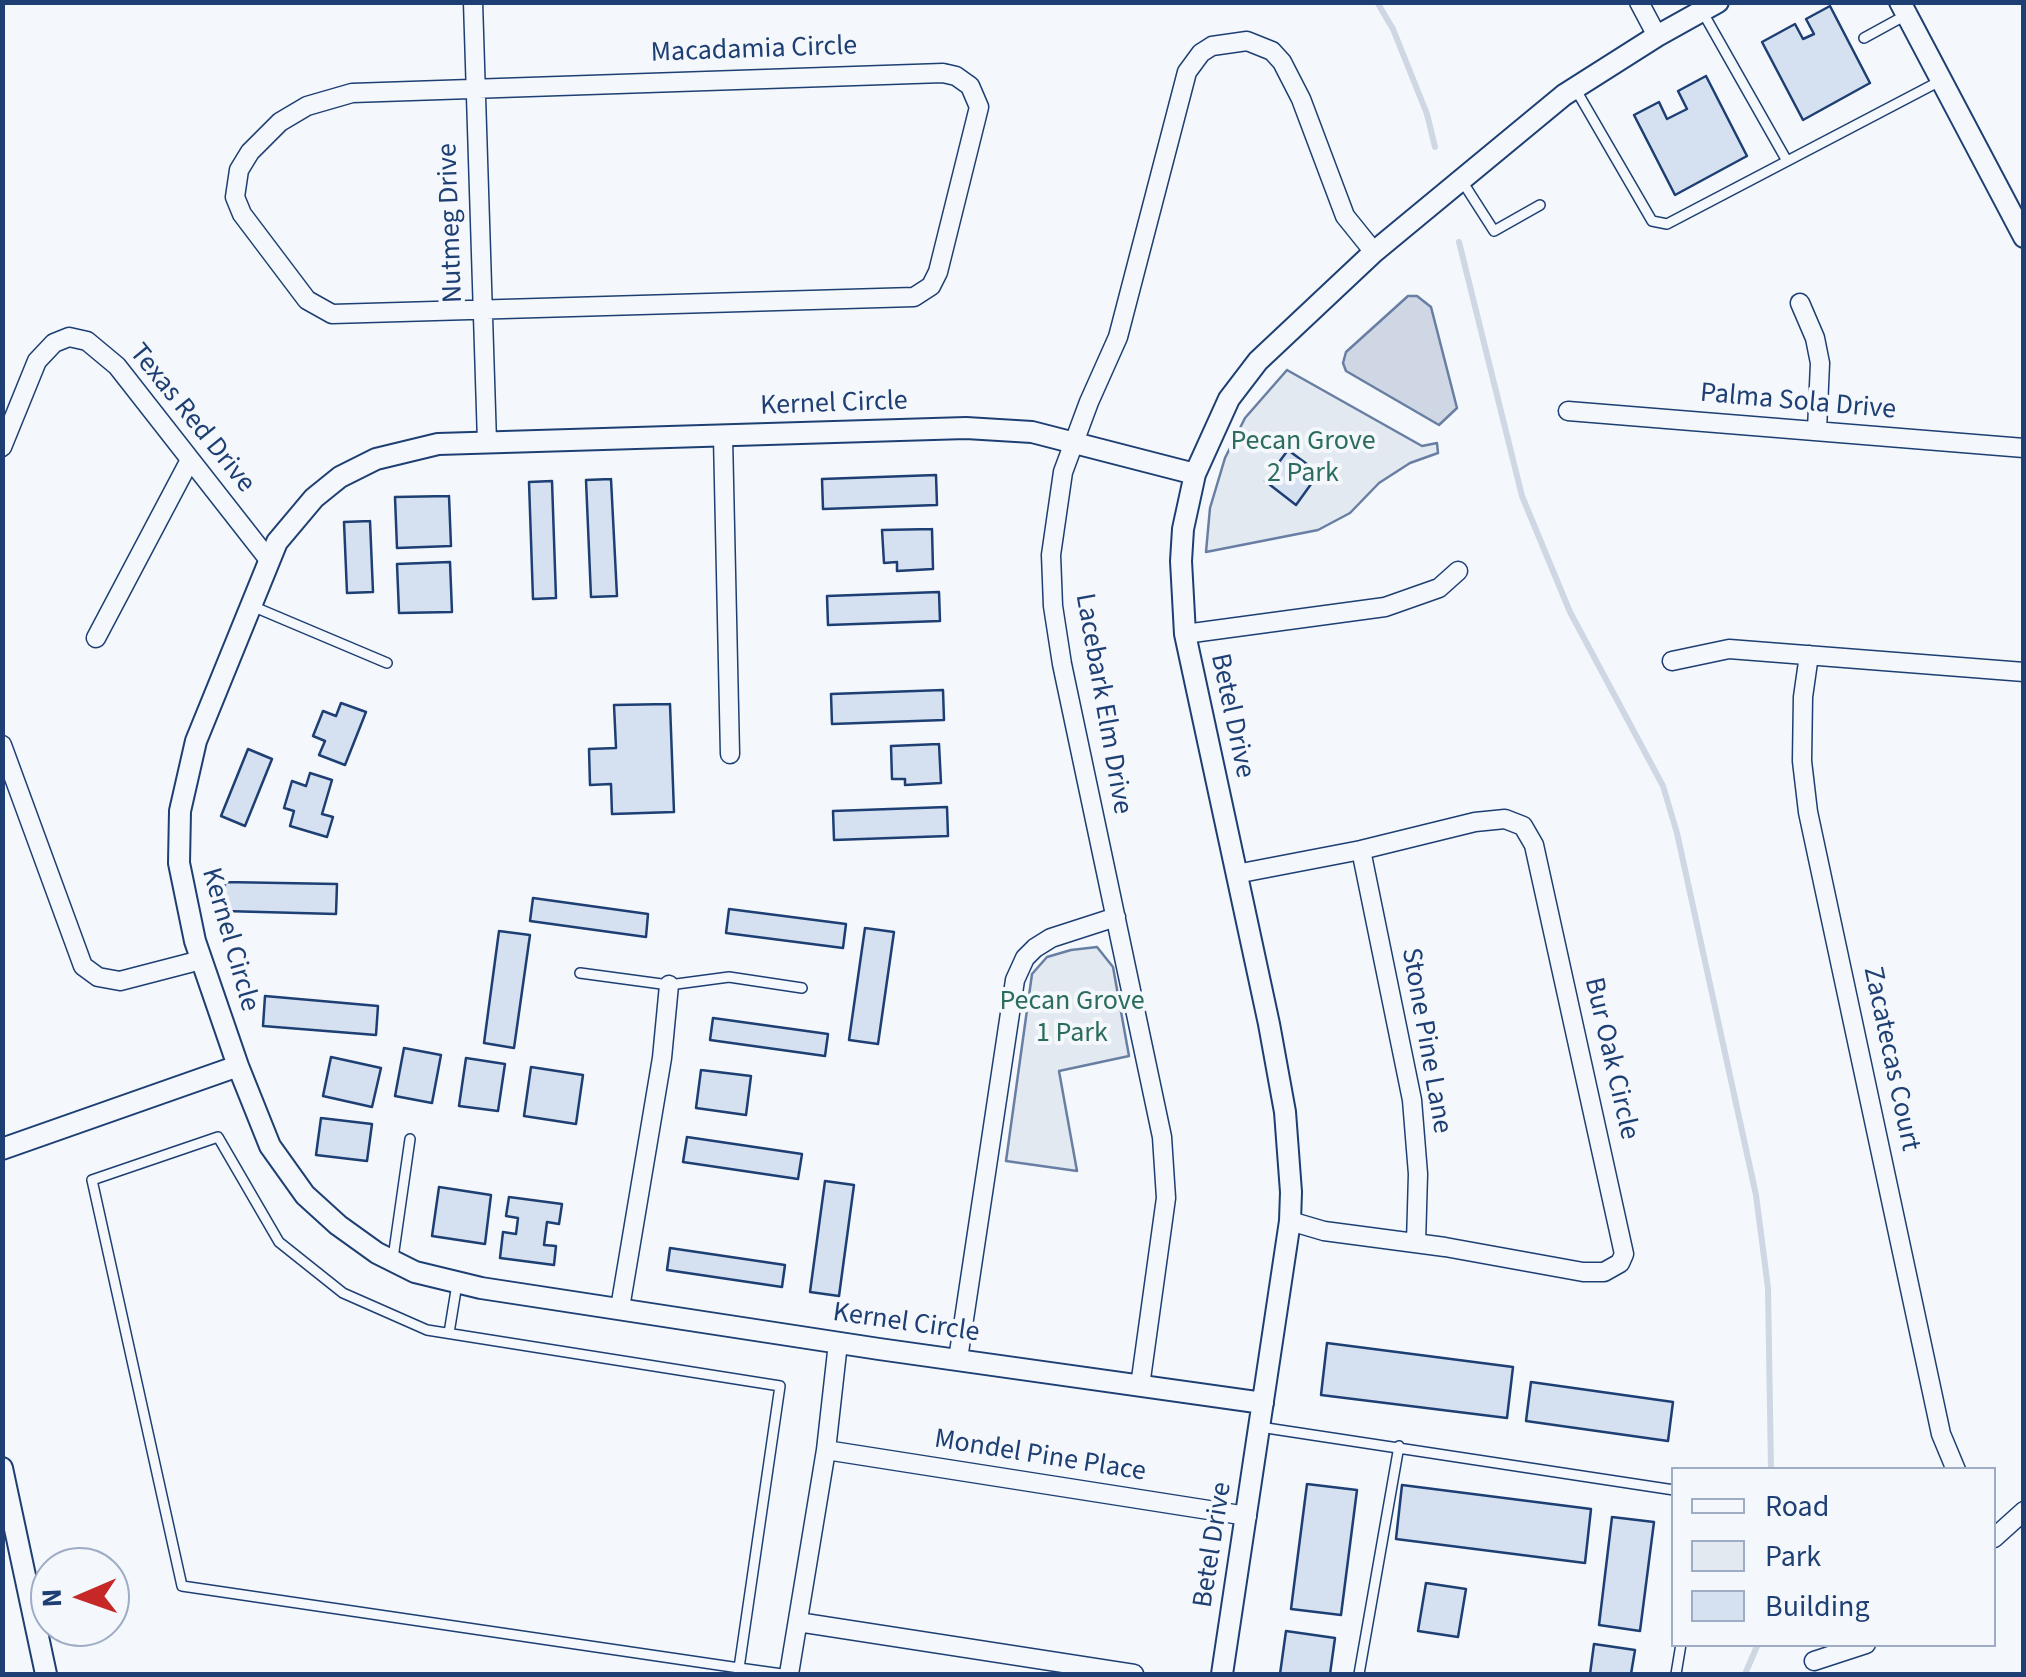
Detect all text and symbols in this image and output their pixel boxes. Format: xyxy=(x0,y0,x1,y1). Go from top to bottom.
street label: Macadamia Circle xyxy=(650,31,858,71)
street label: Nutmeg Drive xyxy=(432,142,472,304)
street label: Texas Red Drive xyxy=(121,338,261,500)
street label: Palma Sola Drive xyxy=(1699,378,1897,428)
street label: Kernel Circle xyxy=(760,386,908,424)
park label: Pecan Grove 2 Park xyxy=(1230,426,1376,492)
street label: Lacebark Elm Drive xyxy=(1066,591,1138,817)
street label: Betel Drive xyxy=(1201,651,1261,781)
street label: Kernel Circle xyxy=(193,864,265,1016)
street label: Stone Pine Lane xyxy=(1392,946,1458,1136)
street label: Zacatecas Court xyxy=(1854,964,1926,1154)
street label: Bur Oak Circle xyxy=(1575,975,1645,1143)
park label: Pecan Grove 1 Park xyxy=(999,986,1145,1052)
street label: Kernel Circle xyxy=(831,1297,981,1351)
street label: Mondel Pine Place xyxy=(932,1424,1148,1490)
legend xyxy=(1671,1467,1996,1647)
street label: Betel Drive xyxy=(1188,1480,1240,1610)
text: Road xyxy=(1765,1485,1829,1528)
text: Park xyxy=(1765,1535,1821,1578)
north arrow xyxy=(30,1547,130,1647)
text: Building xyxy=(1765,1585,1870,1628)
text: N xyxy=(32,1588,72,1608)

